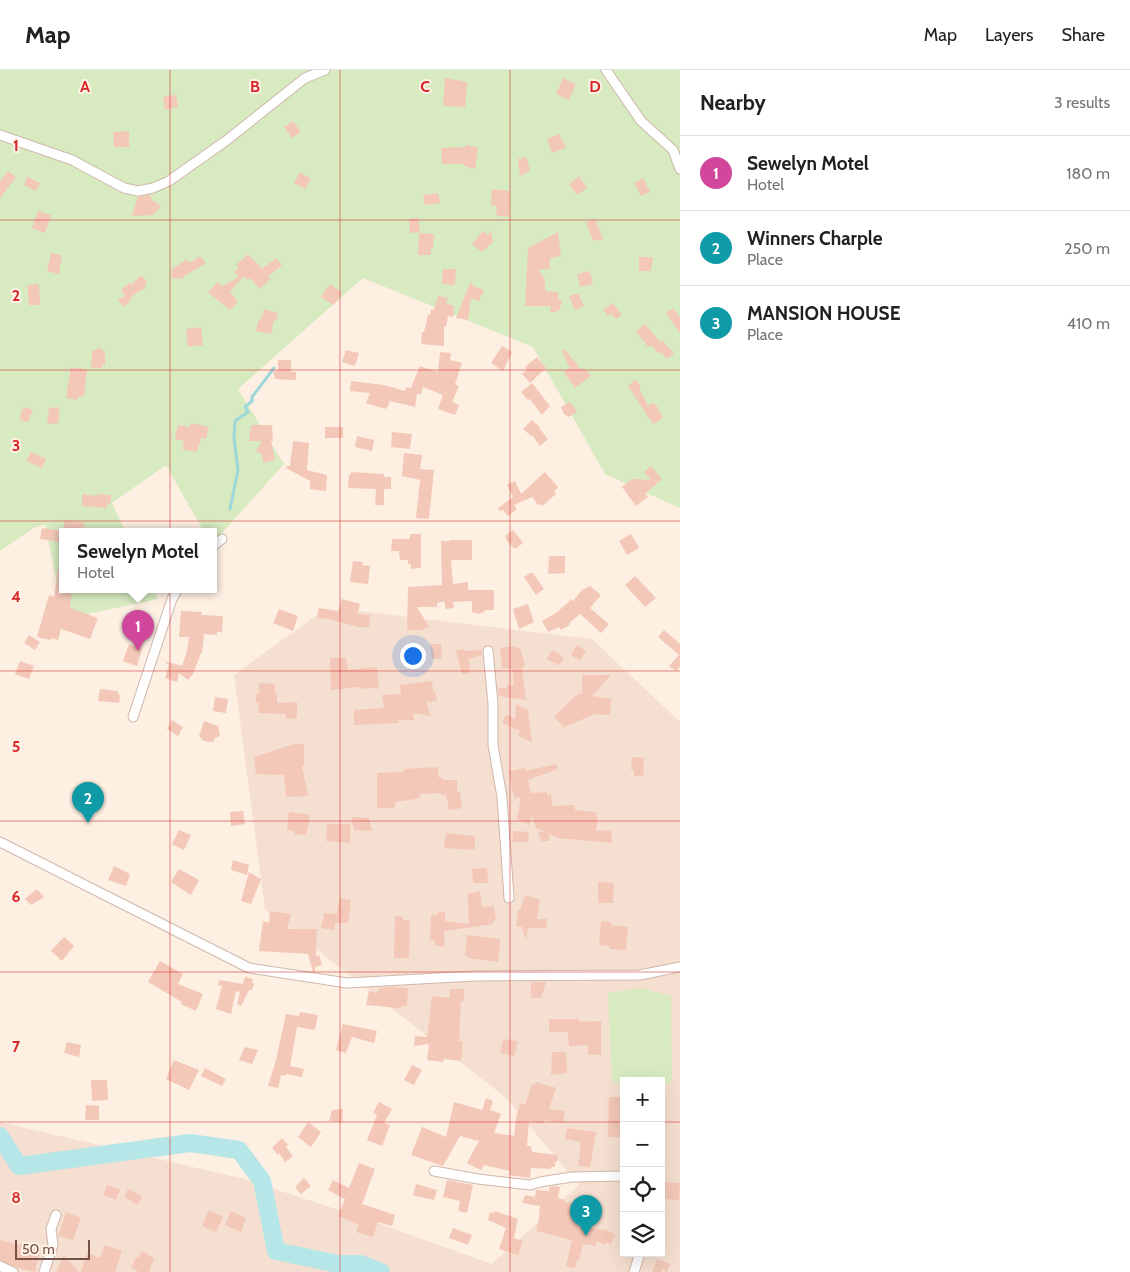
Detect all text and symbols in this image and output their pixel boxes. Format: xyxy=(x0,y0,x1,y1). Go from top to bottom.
text: Map xyxy=(25,20,71,49)
text: Map xyxy=(924,24,957,46)
text: Layers xyxy=(985,24,1034,46)
text: Share xyxy=(1062,24,1105,46)
text: A xyxy=(80,77,90,96)
text: B xyxy=(250,77,260,96)
text: C xyxy=(420,77,430,96)
text: D xyxy=(589,77,601,96)
text: Nearby xyxy=(700,90,766,115)
text: 3 results xyxy=(1054,93,1110,112)
text: 1 xyxy=(13,136,19,155)
text: Sewelyn Motel xyxy=(747,152,869,175)
text: 1 xyxy=(713,164,719,183)
text: 180 m xyxy=(1066,164,1110,183)
text: Hotel xyxy=(747,175,784,194)
text: Winners Charple xyxy=(747,227,882,250)
text: 2 xyxy=(712,239,720,258)
text: 250 m xyxy=(1064,239,1110,258)
text: Place xyxy=(747,250,783,269)
text: 2 xyxy=(12,286,20,305)
text: MANSION HOUSE xyxy=(747,302,900,325)
text: 3 xyxy=(712,314,720,333)
text: 410 m xyxy=(1067,314,1110,333)
text: Place xyxy=(747,325,783,344)
text: 3 xyxy=(12,436,20,455)
popup xyxy=(59,528,217,593)
text: Sewelyn Motel xyxy=(77,540,199,563)
text: Hotel xyxy=(77,563,114,582)
text: 4 xyxy=(11,587,21,606)
pin: 1 xyxy=(122,610,154,651)
your location xyxy=(400,643,426,669)
text: 5 xyxy=(12,737,20,756)
pin: 2 xyxy=(72,782,104,823)
text: 6 xyxy=(12,887,21,906)
text: 7 xyxy=(12,1037,21,1056)
map controls xyxy=(620,1077,665,1257)
button: + xyxy=(620,1077,665,1122)
button: − xyxy=(620,1122,665,1167)
button: locate xyxy=(620,1167,665,1212)
text: 8 xyxy=(11,1188,21,1207)
pin: 3 xyxy=(570,1195,602,1236)
button: layers xyxy=(620,1212,665,1257)
scale bar xyxy=(15,1237,90,1260)
text: 50 m xyxy=(22,1240,55,1258)

